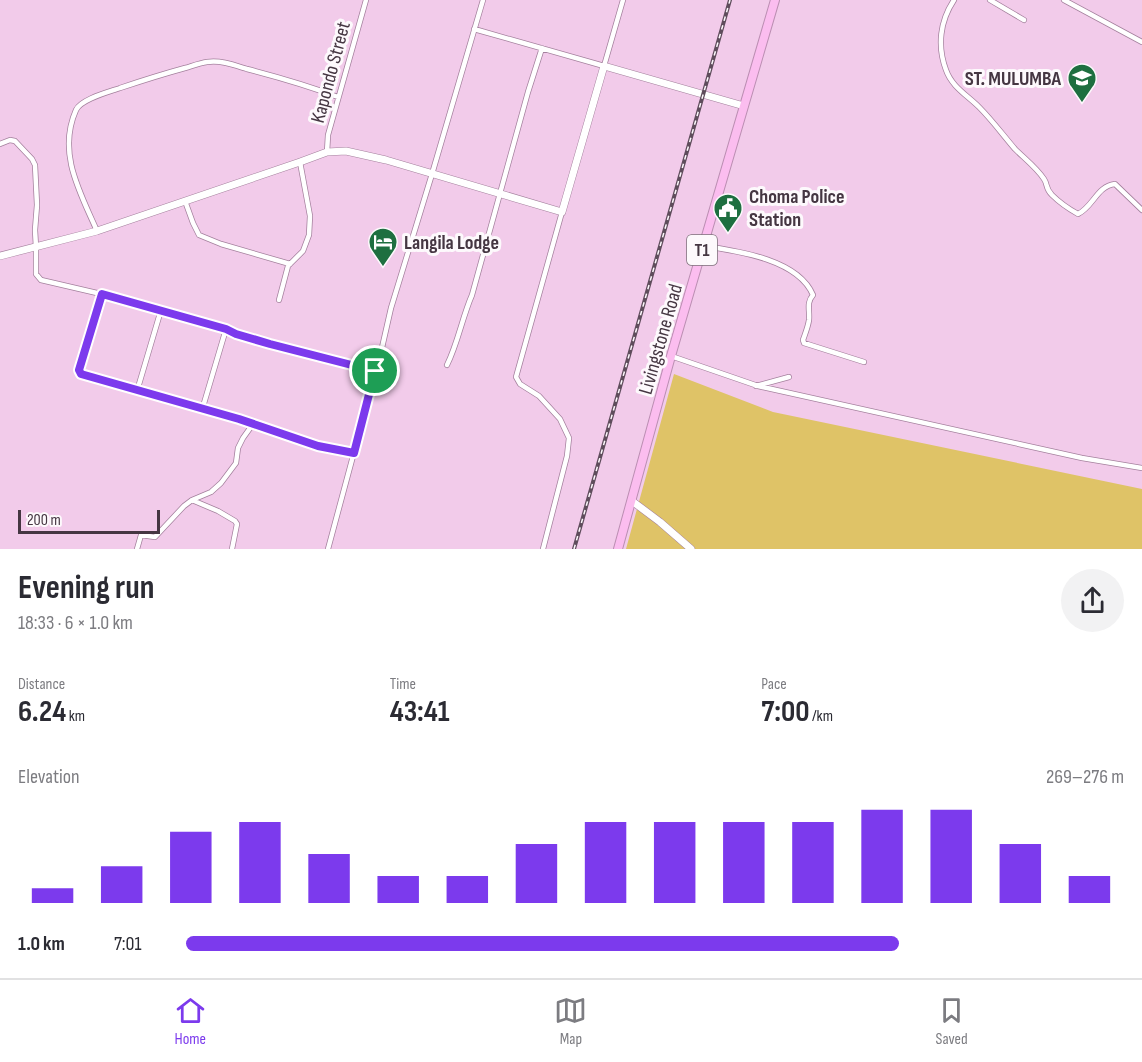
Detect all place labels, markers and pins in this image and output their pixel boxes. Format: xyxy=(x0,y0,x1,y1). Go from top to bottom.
school or university icon: ST. MULUMBA xyxy=(1066,62,1098,104)
place label: ST. MULUMBA xyxy=(965,67,1061,91)
place label: Choma Police Station xyxy=(749,185,845,232)
public building icon: Choma Police Station xyxy=(712,192,744,234)
hotel icon: Langila Lodge xyxy=(367,226,399,268)
place label: Langila Lodge xyxy=(404,231,499,255)
pin xyxy=(349,345,400,396)

